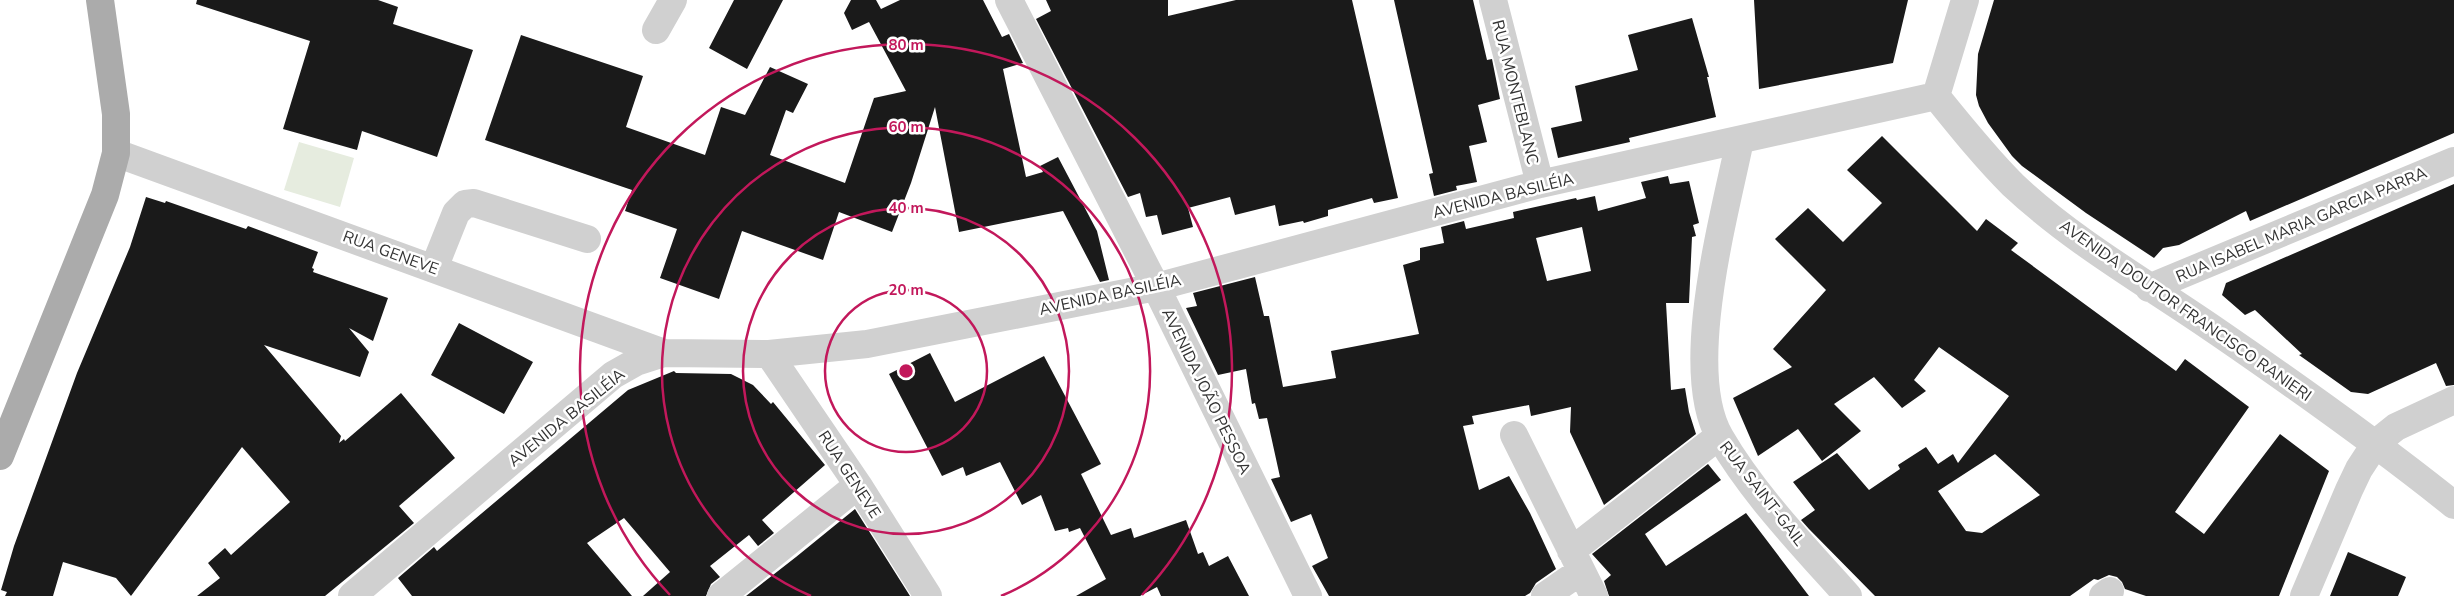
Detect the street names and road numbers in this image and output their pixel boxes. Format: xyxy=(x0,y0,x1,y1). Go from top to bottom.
street label: RUA MONTEBLANC xyxy=(1486,18,1544,167)
street label: RUA ISABEL MARIA GARCIA PARRA xyxy=(2173,162,2431,288)
street label: AVENIDA BASILÉIA xyxy=(1430,168,1576,224)
street label: AVENIDA DOUTOR FRANCISCO RANIERI xyxy=(2055,215,2316,407)
street label: RUA GENEVE xyxy=(340,225,442,280)
street label: AVENIDA BASILÉIA xyxy=(1037,269,1183,321)
street label: AVENIDA JOÃO PESSOA xyxy=(1156,305,1256,479)
street label: AVENIDA BASILÉIA xyxy=(504,364,630,472)
street label: RUA GENEVE xyxy=(813,426,886,523)
street label: RUA SAINT-GAIL xyxy=(1714,437,1810,551)

